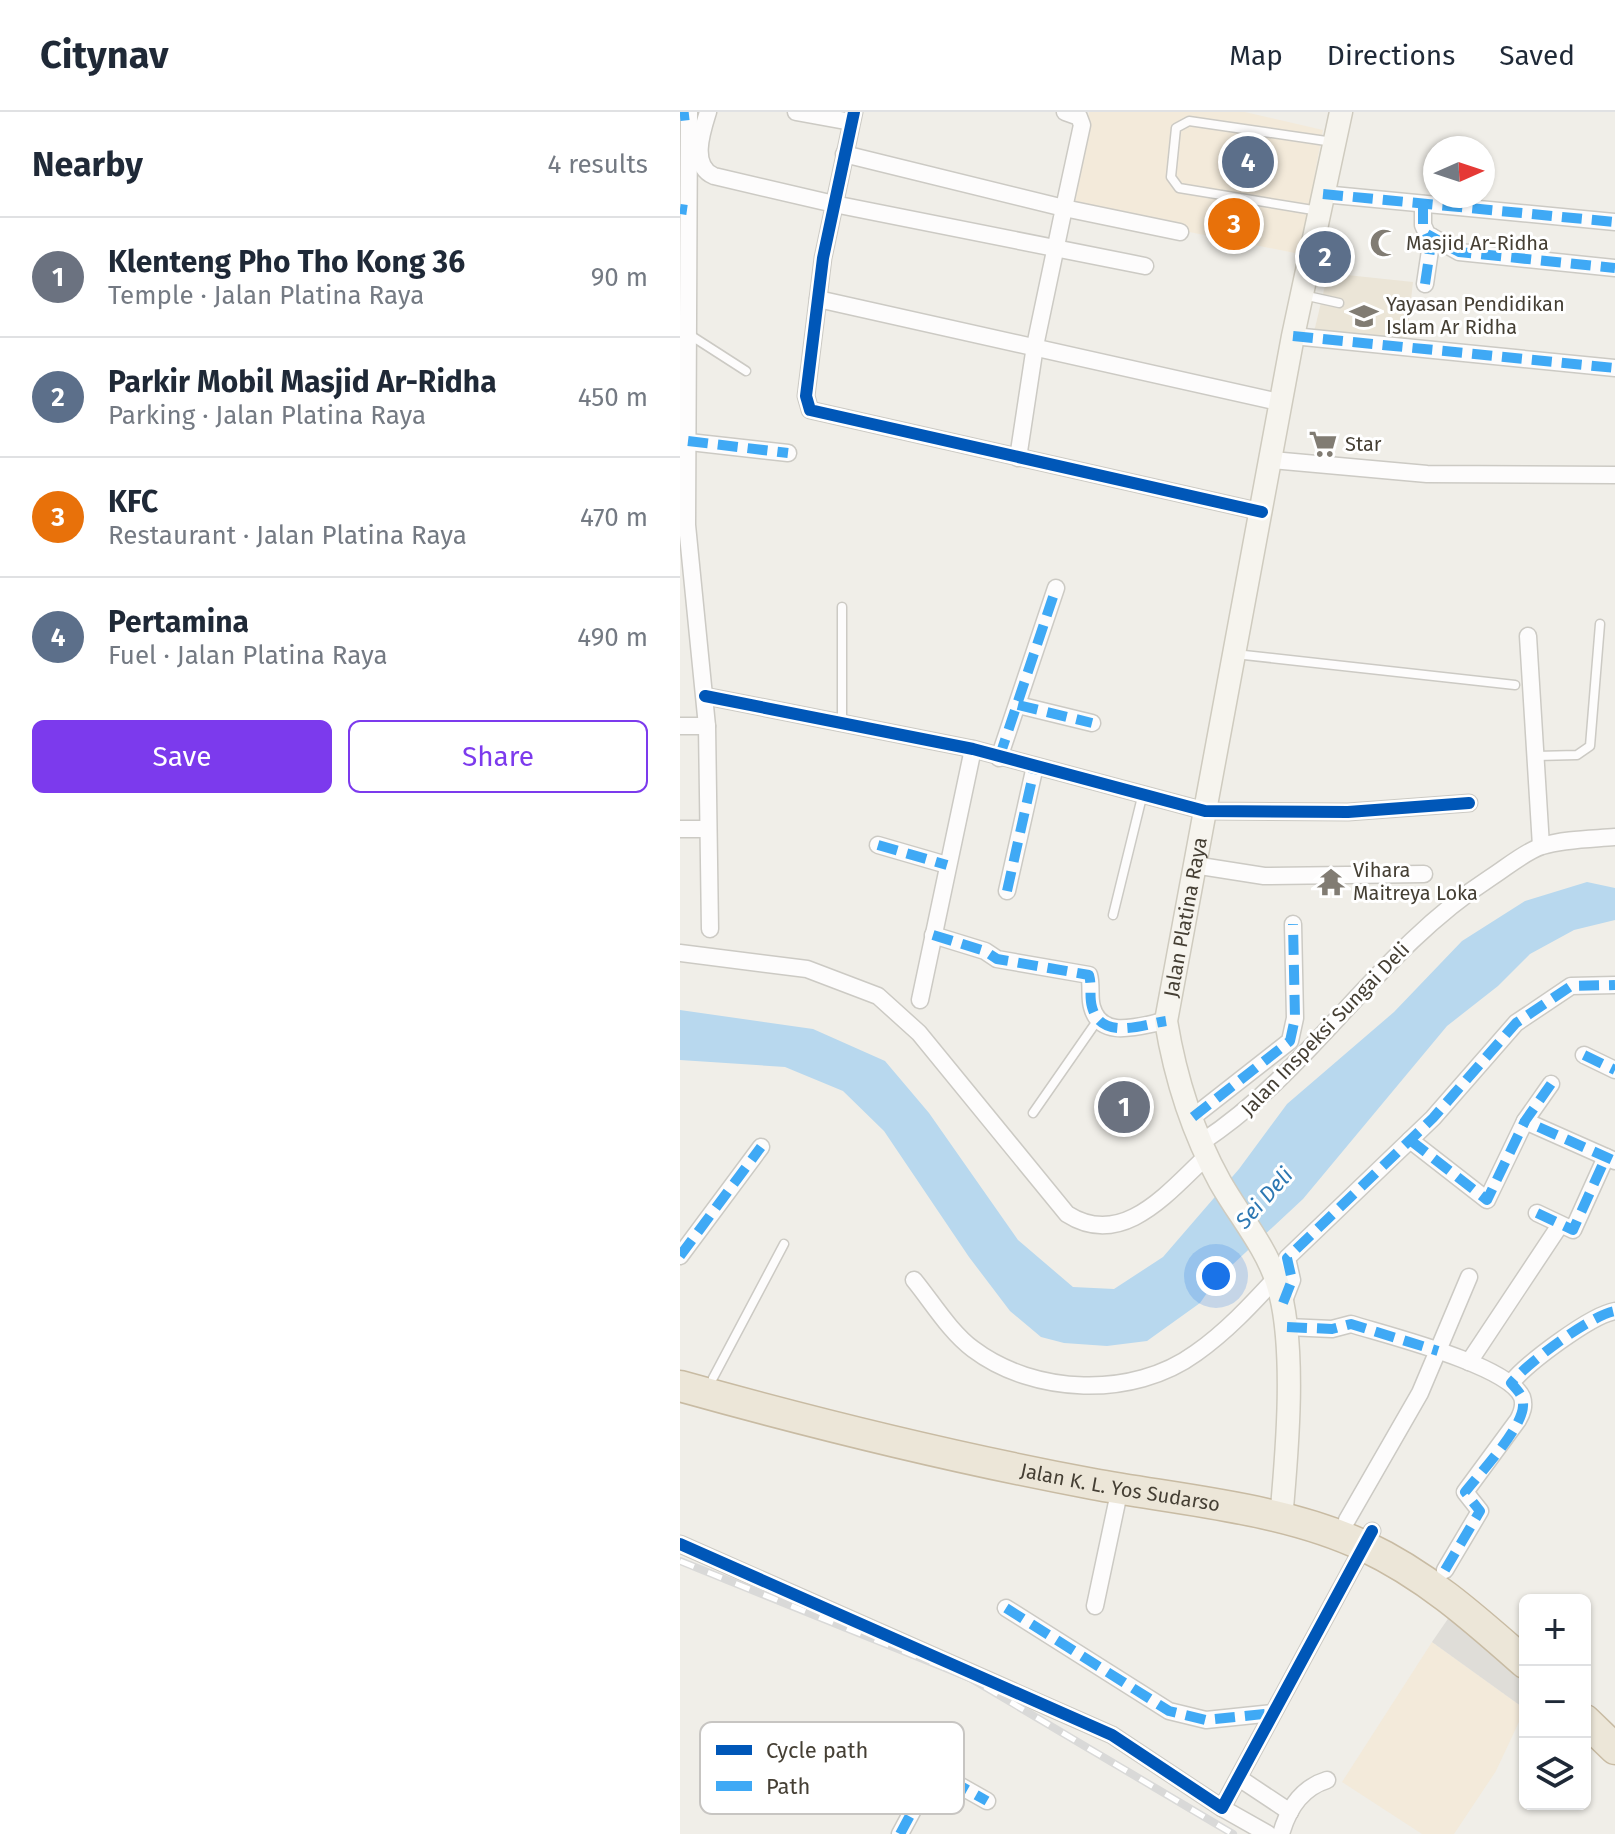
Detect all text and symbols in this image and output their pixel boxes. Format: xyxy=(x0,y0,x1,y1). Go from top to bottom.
text: Citynav xyxy=(40,32,168,78)
text: Map xyxy=(1229,39,1283,72)
text: Directions xyxy=(1327,39,1455,72)
text: Saved xyxy=(1499,39,1575,72)
pin: 4 xyxy=(1222,132,1274,192)
north arrow xyxy=(1423,136,1495,208)
text: Nearby xyxy=(32,144,143,185)
text: 4 results xyxy=(547,149,648,180)
pin: 3 xyxy=(1208,194,1260,254)
pin: 2 xyxy=(1299,227,1351,287)
mosque icon: Masjid Ar-Ridha xyxy=(1369,228,1399,258)
place label: Masjid Ar-Ridha xyxy=(1406,231,1549,255)
text: Klenteng Pho Tho Kong 36 xyxy=(108,244,465,280)
text: 1 xyxy=(52,262,64,293)
text: 90 m xyxy=(591,262,648,293)
text: Temple · Jalan Platina Raya xyxy=(108,280,424,311)
place label: Yayasan Pendidikan Islam Ar Ridha xyxy=(1386,292,1565,339)
school or university icon: Yayasan Pendidikan Islam Ar Ridha xyxy=(1349,301,1379,331)
text: Parkir Mobil Masjid Ar-Ridha xyxy=(108,364,497,400)
text: 2 xyxy=(51,382,65,413)
text: 450 m xyxy=(578,382,648,413)
text: Parking · Jalan Platina Raya xyxy=(108,400,426,431)
supermarket icon: Star xyxy=(1308,429,1338,459)
place label: Star xyxy=(1345,432,1382,456)
text: KFC xyxy=(108,484,158,520)
text: 3 xyxy=(51,502,65,533)
text: 470 m xyxy=(580,502,648,533)
text: Restaurant · Jalan Platina Raya xyxy=(108,520,467,551)
text: Pertamina xyxy=(108,604,249,640)
text: 4 xyxy=(51,622,65,653)
text: 490 m xyxy=(577,622,648,653)
text: Fuel · Jalan Platina Raya xyxy=(108,640,388,671)
button: Save xyxy=(32,720,332,793)
button: Share xyxy=(348,720,648,793)
street label: Jalan Platina Raya xyxy=(1159,835,1212,999)
place label: Vihara Maitreya Loka xyxy=(1353,858,1478,905)
temple icon: Vihara Maitreya Loka xyxy=(1316,867,1346,897)
street label: Jalan Inspeksi Sungai Deli xyxy=(1236,937,1414,1121)
pin: 1 xyxy=(1098,1077,1150,1137)
water label: Sei Deli xyxy=(1229,1162,1298,1235)
your location xyxy=(1196,1256,1236,1296)
street label: Jalan K. L. Yos Sudarso xyxy=(1018,1458,1222,1517)
map controls xyxy=(1519,1594,1591,1810)
button: + xyxy=(1519,1594,1591,1666)
button: − xyxy=(1519,1666,1591,1738)
legend xyxy=(700,1722,964,1814)
text: Cycle path xyxy=(766,1737,868,1764)
button: layers xyxy=(1519,1738,1591,1810)
text: Path xyxy=(766,1773,810,1800)

